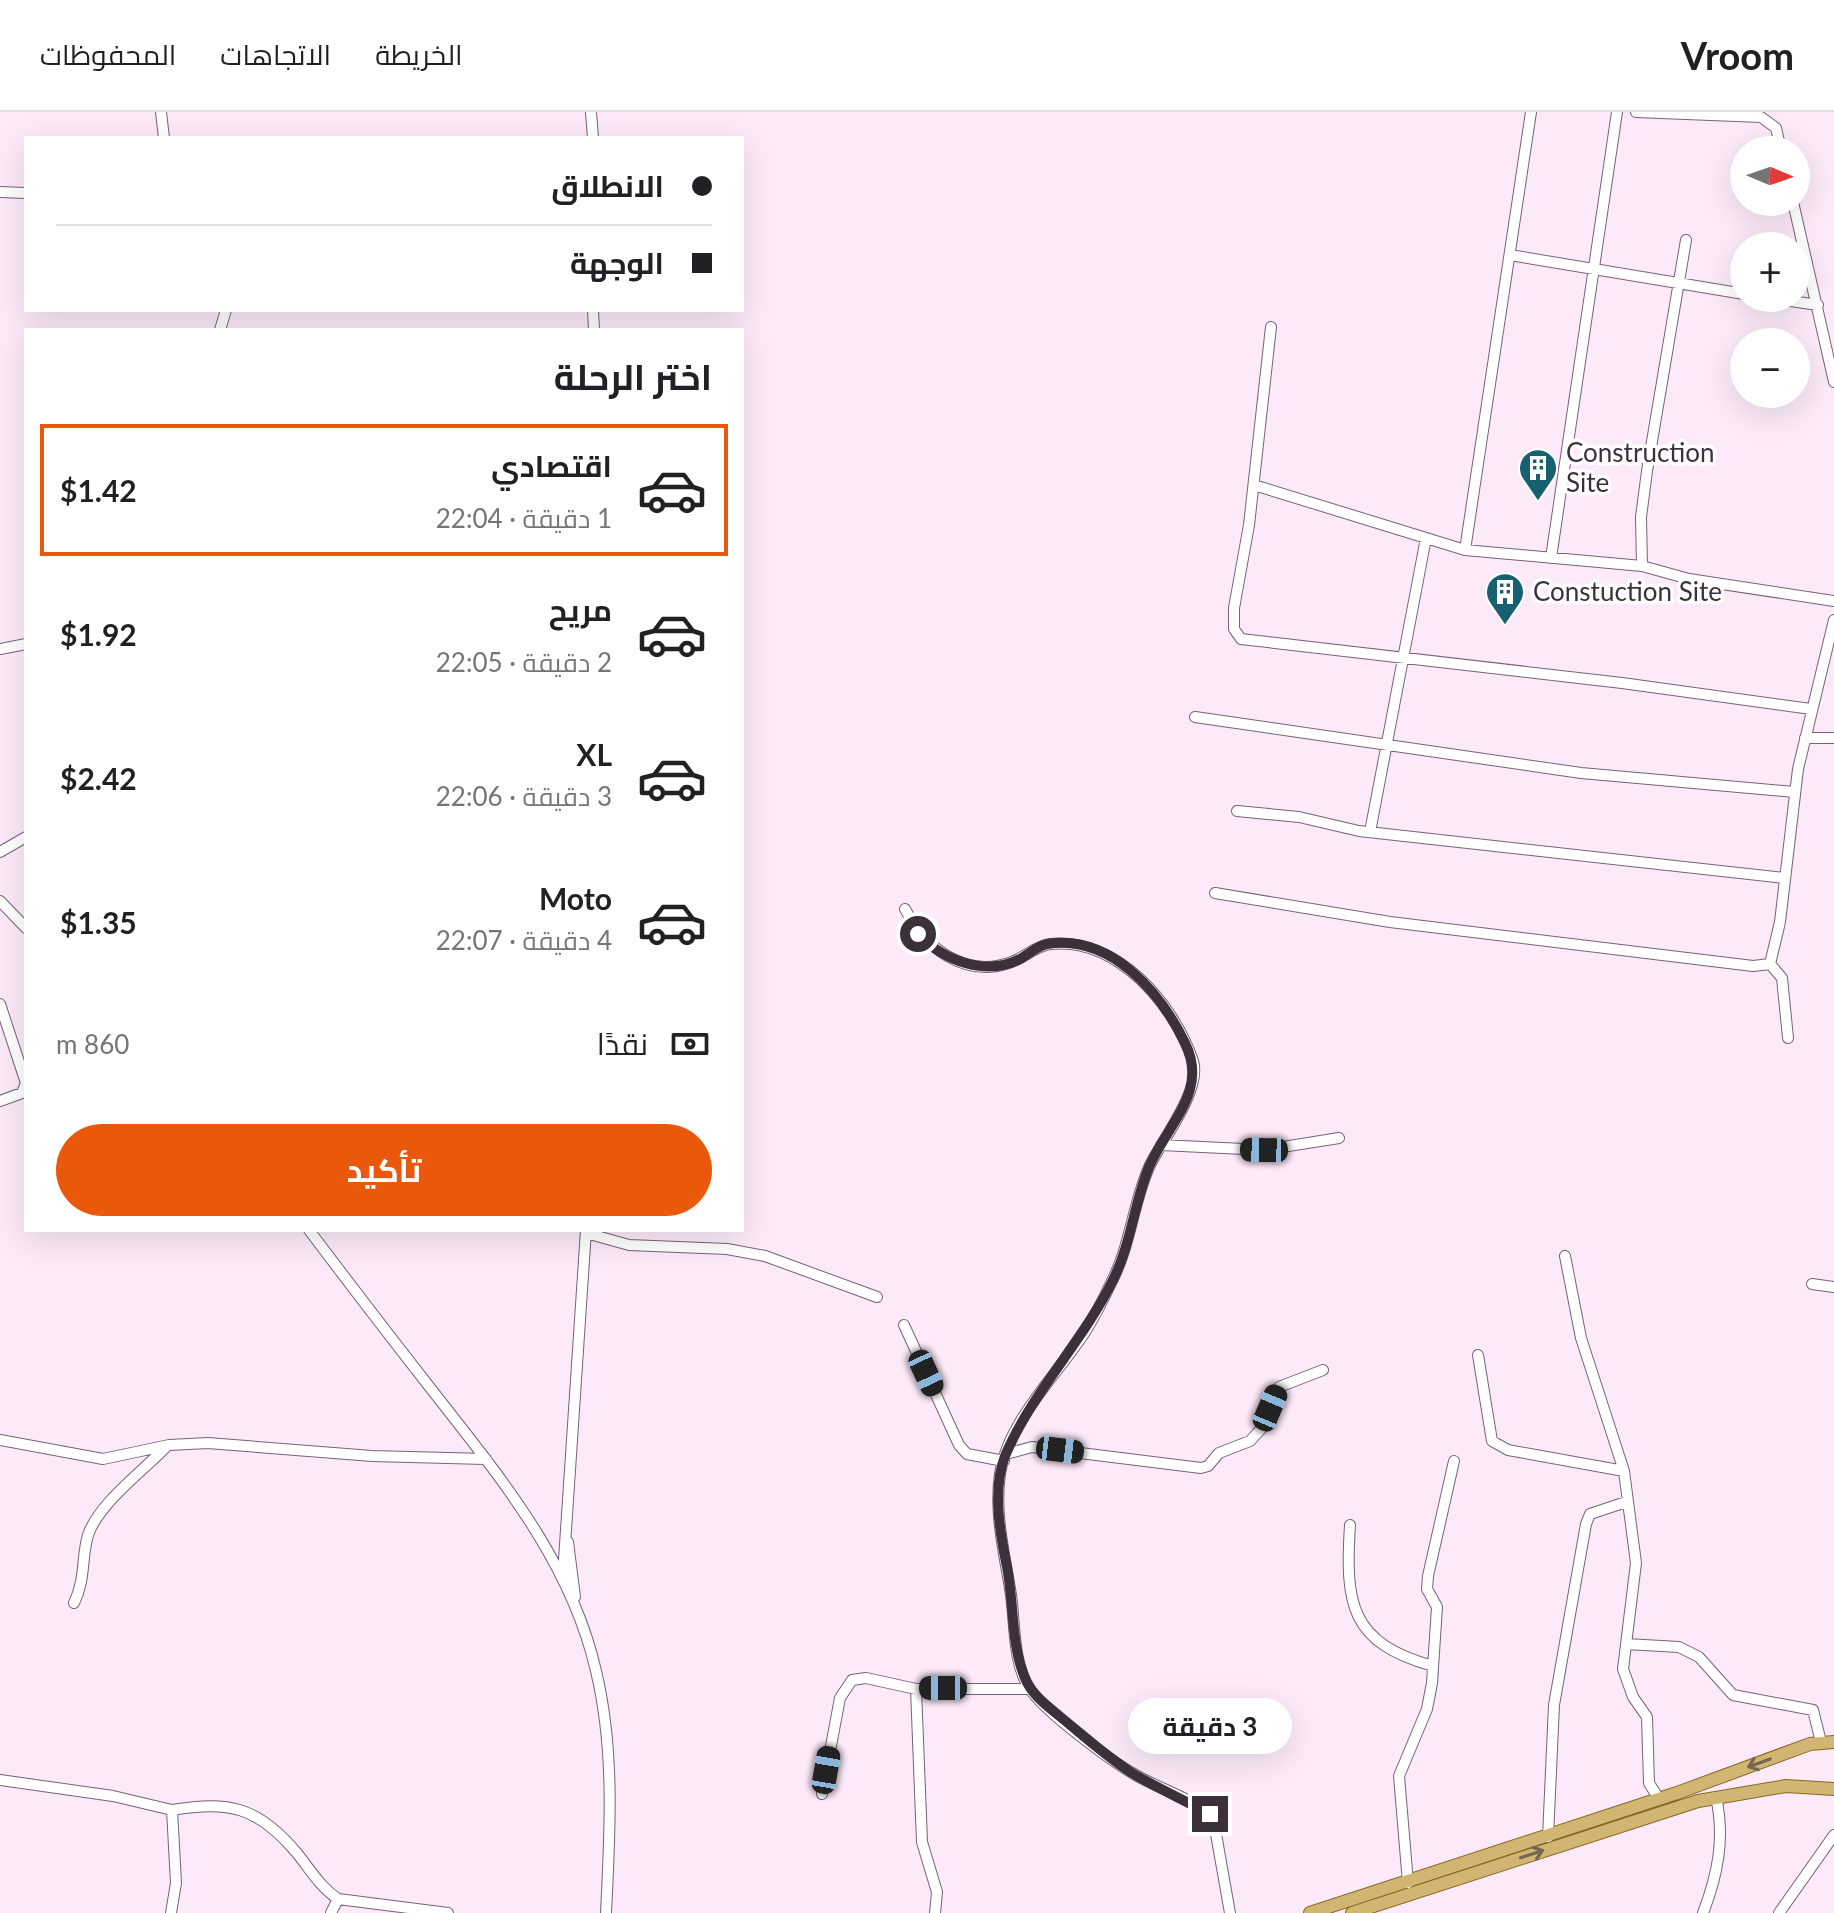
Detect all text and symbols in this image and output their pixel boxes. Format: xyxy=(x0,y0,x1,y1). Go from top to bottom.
text: Vroom xyxy=(1681,32,1794,78)
text: المحفوظات xyxy=(40,37,176,71)
text: الاتجاهات xyxy=(220,37,331,71)
text: الخريطة xyxy=(375,37,463,71)
north arrow xyxy=(1730,136,1810,216)
map controls xyxy=(1730,136,1810,408)
text: الانطلاق xyxy=(551,167,664,203)
button: + xyxy=(1730,232,1810,312)
text: الوجهة xyxy=(570,244,664,280)
button: − xyxy=(1730,328,1810,408)
text: اختر الرحلة xyxy=(554,354,712,398)
place label: Construction Site xyxy=(1566,436,1715,498)
text: اقتصادي xyxy=(491,447,612,483)
building icon: Construction Site xyxy=(1517,447,1559,502)
icon: car xyxy=(636,454,708,526)
text: $1.42 xyxy=(60,472,137,508)
text: 1 دقيقة · 22:04 xyxy=(436,502,612,534)
building icon: Constuction Site xyxy=(1484,571,1526,626)
place label: Constuction Site xyxy=(1533,575,1722,607)
text: مريح xyxy=(549,591,612,627)
icon: car xyxy=(636,598,708,670)
text: $1.92 xyxy=(60,616,137,652)
text: 2 دقيقة · 22:05 xyxy=(436,646,612,678)
text: XL xyxy=(576,736,612,772)
icon: car xyxy=(636,742,708,814)
text: $2.42 xyxy=(60,760,137,796)
text: 3 دقيقة · 22:06 xyxy=(436,780,612,812)
text: Moto xyxy=(539,880,612,916)
icon: car xyxy=(636,886,708,958)
text: $1.35 xyxy=(60,904,137,940)
route start xyxy=(900,916,936,952)
text: 4 دقيقة · 22:07 xyxy=(436,924,612,956)
icon: cash xyxy=(668,1022,712,1066)
text: نقدًا xyxy=(597,1025,648,1061)
text: 860 m xyxy=(56,1028,129,1060)
button: تأكيد xyxy=(56,1124,712,1216)
car xyxy=(1240,1138,1288,1162)
car xyxy=(905,1346,947,1400)
car xyxy=(1250,1381,1290,1435)
car xyxy=(1035,1435,1085,1465)
car xyxy=(919,1676,967,1700)
callout: 3 دقيقة xyxy=(1128,1698,1292,1754)
text: 3 دقيقة xyxy=(1163,1710,1257,1742)
car xyxy=(810,1744,842,1796)
one-way arrow xyxy=(1748,1757,1772,1771)
route end xyxy=(1192,1796,1228,1832)
one-way arrow xyxy=(1520,1846,1545,1861)

